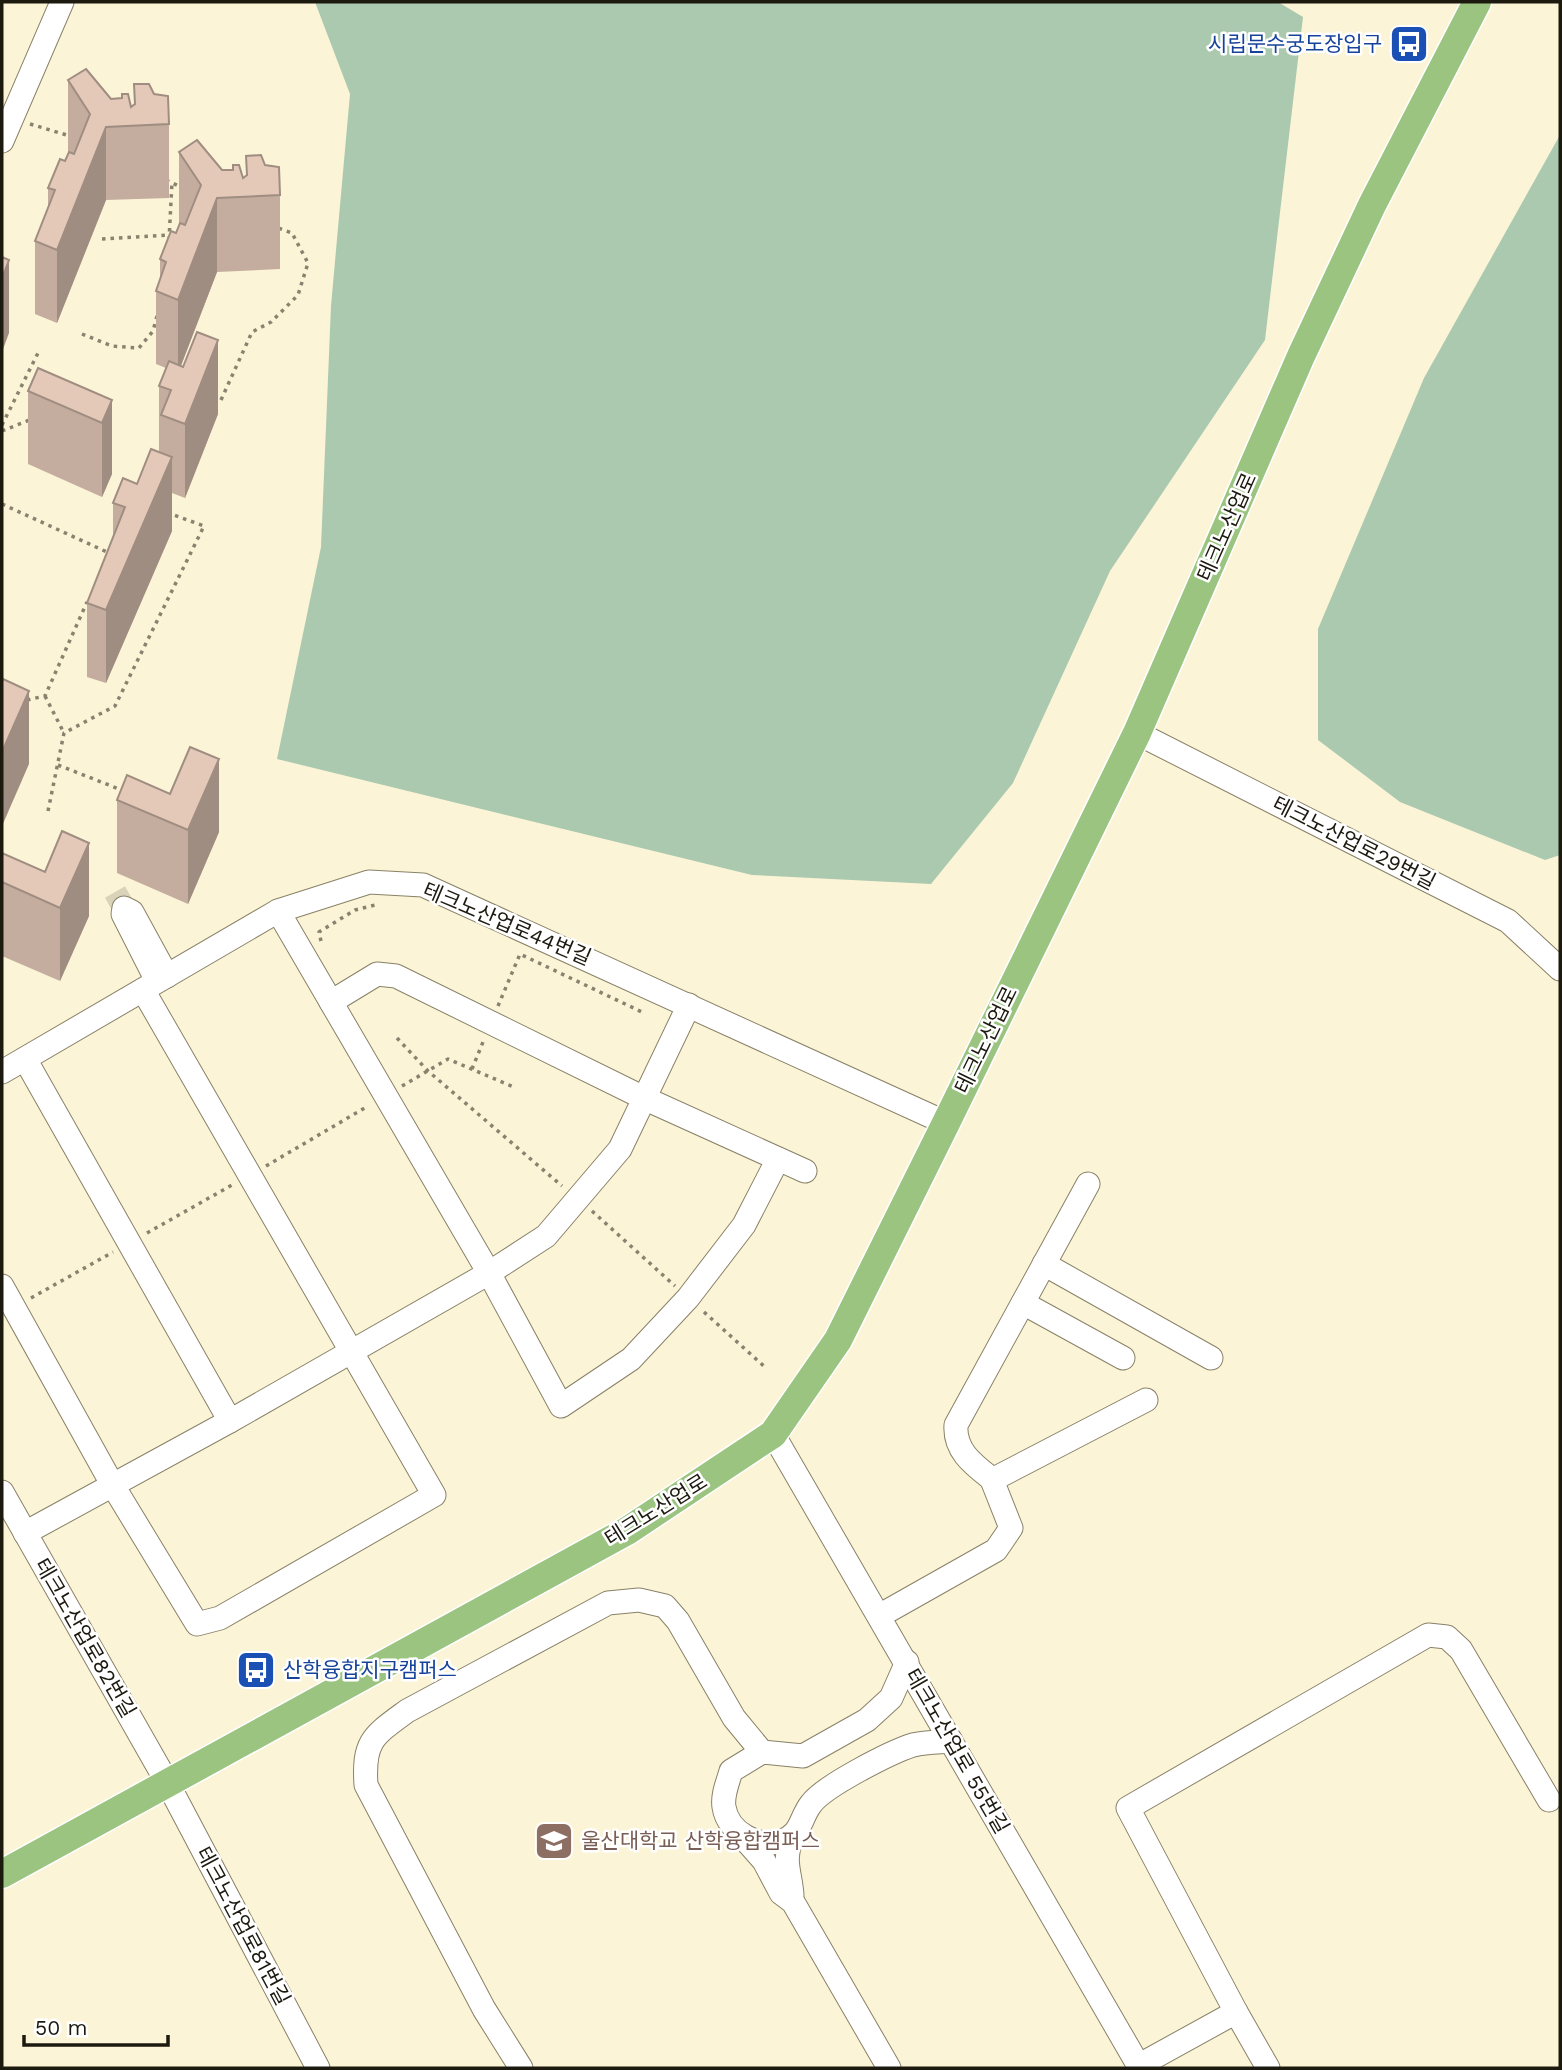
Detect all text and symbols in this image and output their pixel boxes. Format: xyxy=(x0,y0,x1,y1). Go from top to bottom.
bus stop icon: 시립문수궁도장입구 xyxy=(1388,23,1430,65)
place label: 시립문수궁도장입구 xyxy=(1208,31,1382,56)
street label: 테크노산업로 xyxy=(1192,469,1262,585)
street label: 테크노산업로29번길 xyxy=(1268,791,1440,894)
street label: 테크노산업로44번길 xyxy=(419,877,595,970)
street label: 테크노산업로 xyxy=(949,982,1022,1097)
street label: 테크노산업로 xyxy=(600,1468,712,1551)
street label: 테크노산업로82번길 xyxy=(30,1554,141,1722)
bus stop icon: 산학융합지구캠퍼스 xyxy=(235,1649,277,1691)
place label: 산학융합지구캠퍼스 xyxy=(283,1657,457,1682)
street label: 테크노산업로 55번길 xyxy=(900,1664,1015,1838)
school or university icon: 울산대학교 산학융합캠퍼스 xyxy=(533,1820,575,1862)
place label: 울산대학교 산학융합캠퍼스 xyxy=(581,1828,820,1853)
street label: 테크노산업로81번길 xyxy=(191,1842,296,2009)
scale bar xyxy=(24,2004,168,2048)
text: 50 m xyxy=(35,2015,87,2040)

